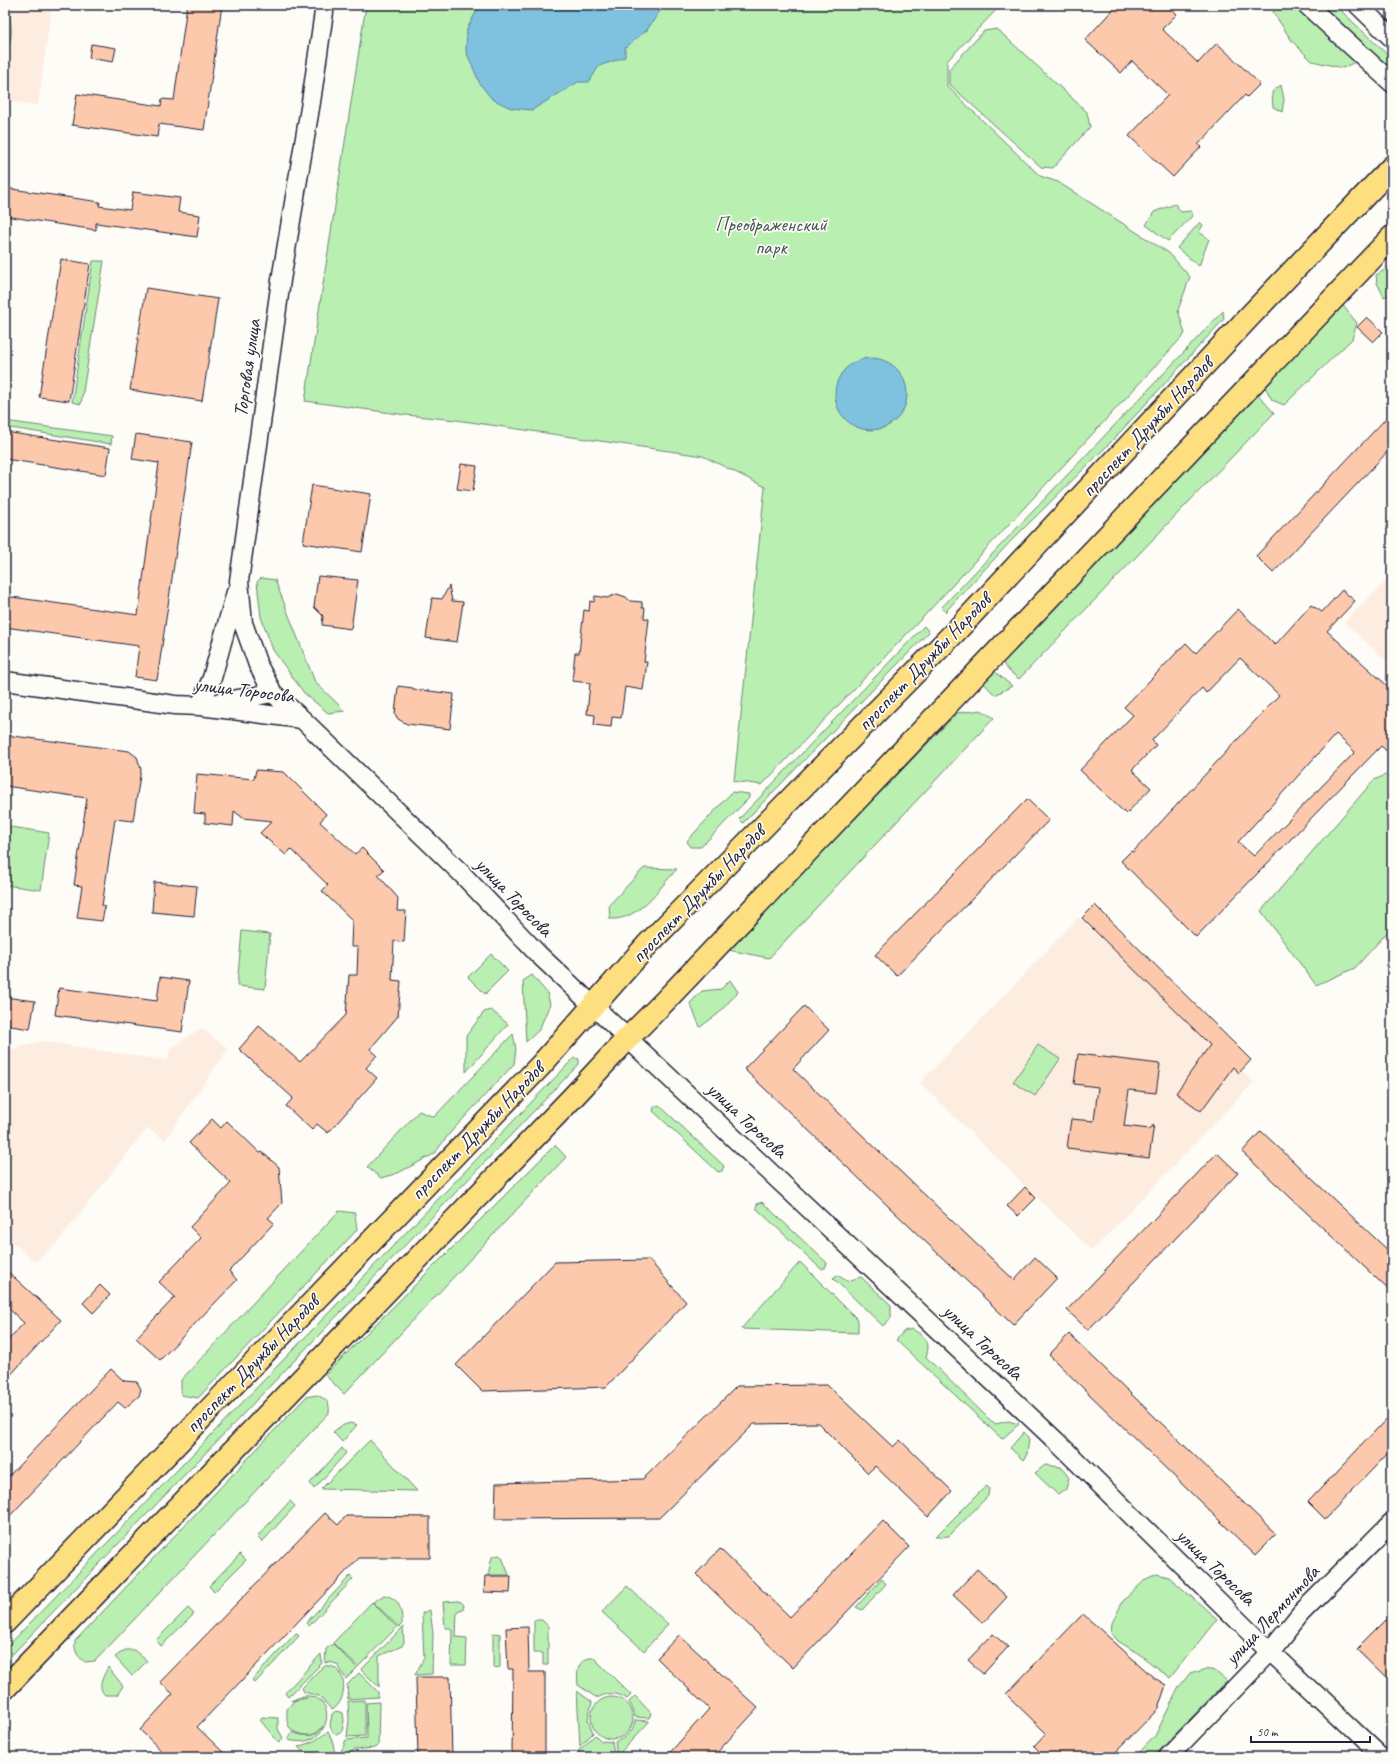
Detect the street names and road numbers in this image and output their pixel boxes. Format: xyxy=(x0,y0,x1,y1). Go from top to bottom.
street label: Торговая улица xyxy=(228,316,266,418)
street label: проспект Дружбы Народов xyxy=(1076,349,1221,502)
street label: проспект Дружбы Народов xyxy=(852,585,999,736)
street label: улица Торосова xyxy=(192,671,297,709)
street label: проспект Дружбы Народов xyxy=(626,817,773,968)
street label: улица Торосова xyxy=(469,851,559,943)
street label: проспект Дружбы Народов xyxy=(405,1054,552,1205)
street label: улица Торосова xyxy=(701,1076,793,1164)
street label: проспект Дружбы Народов xyxy=(180,1287,327,1438)
street label: улица Торосова xyxy=(937,1298,1029,1386)
street label: улица Торосова xyxy=(1170,1522,1262,1612)
street label: улица Лермонтова xyxy=(1219,1559,1326,1671)

